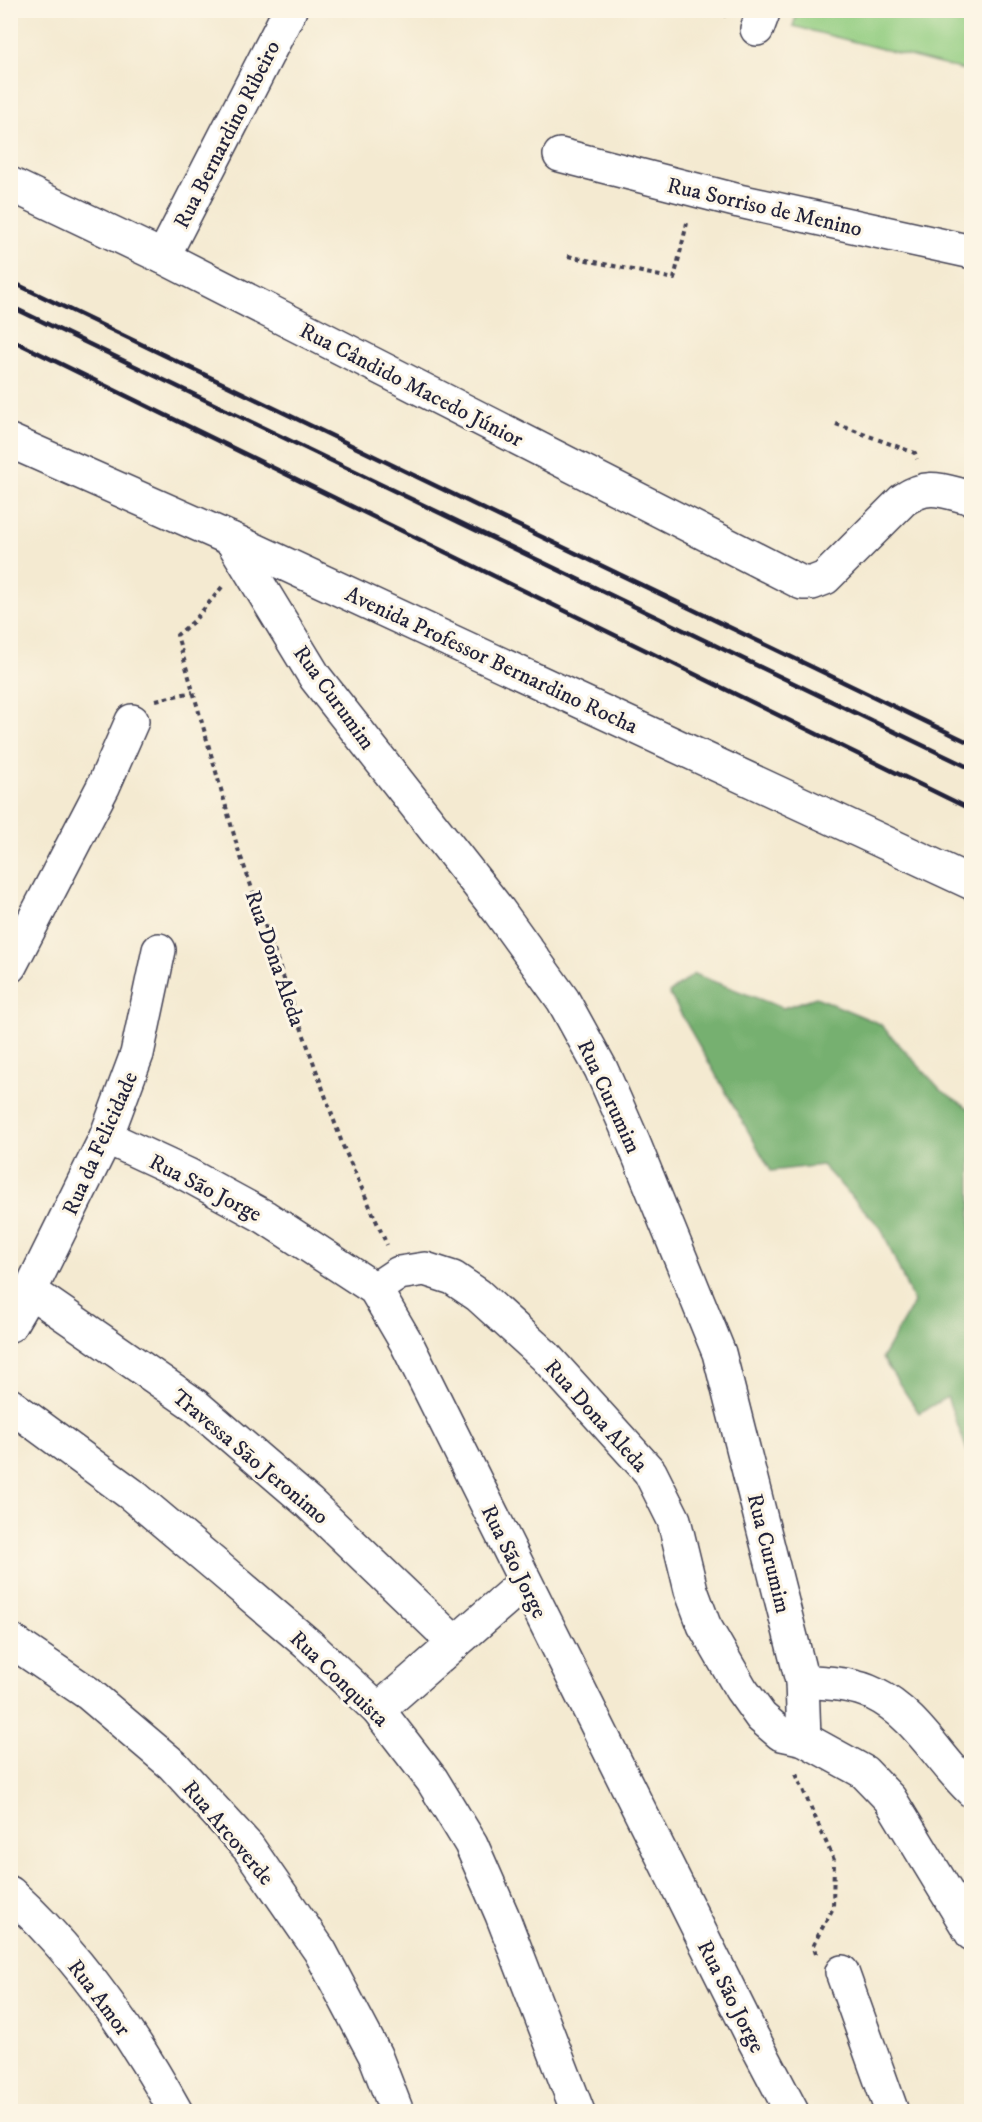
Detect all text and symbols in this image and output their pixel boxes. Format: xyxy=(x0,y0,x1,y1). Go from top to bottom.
street label: Rua Bernardino Ribeiro xyxy=(168,36,286,233)
street label: Rua Sorriso de Menino xyxy=(665,172,865,243)
street label: Rua Cândido Macedo Júnior xyxy=(295,317,528,454)
street label: Avenida Professor Bernardino Rocha xyxy=(341,581,642,740)
street label: Rua Curumim xyxy=(287,641,381,755)
street label: Rua Dona Aleda xyxy=(239,887,311,1031)
street label: Rua Curumim xyxy=(571,1036,647,1158)
street label: Rua da Felicidade xyxy=(57,1068,144,1220)
street label: Rua São Jorge xyxy=(145,1148,266,1228)
street label: Rua Dona Aleda xyxy=(538,1354,654,1478)
street label: Travessa Sāo Jeronimo xyxy=(166,1384,334,1531)
street label: Rua Curumim xyxy=(741,1491,796,1616)
street label: Rua São Jorge xyxy=(475,1501,553,1623)
street label: Rua Conquista xyxy=(284,1625,394,1733)
street label: Rua Arcoverde xyxy=(176,1775,280,1891)
street label: Rua São Jorge xyxy=(691,1936,771,2057)
street label: Rua Amor xyxy=(61,1954,137,2042)

